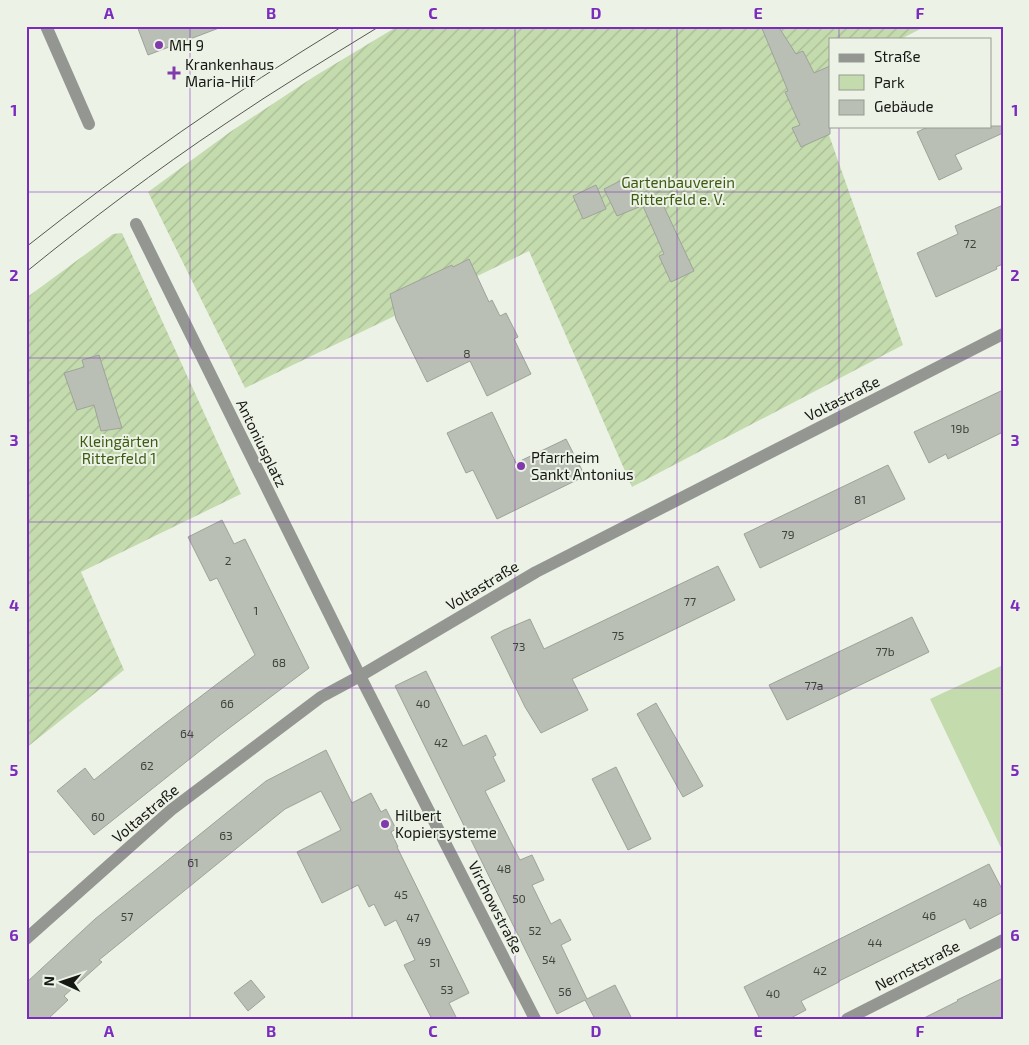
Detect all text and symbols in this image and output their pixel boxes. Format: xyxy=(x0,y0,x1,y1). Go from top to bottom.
text: A xyxy=(104,3,115,22)
text: B xyxy=(266,3,276,22)
text: C xyxy=(428,3,438,22)
text: D xyxy=(591,3,602,22)
text: E xyxy=(753,3,763,22)
text: F xyxy=(916,3,925,22)
place label: MH 9 xyxy=(169,36,204,54)
legend xyxy=(829,38,992,128)
marker: MH 9 xyxy=(153,39,165,51)
text: Straße xyxy=(874,47,920,65)
place label: Krankenhaus Maria-Hilf xyxy=(185,55,274,90)
marker: Krankenhaus Maria-Hilf xyxy=(167,66,181,80)
text: Park xyxy=(874,73,905,91)
text: Gebäude xyxy=(874,97,933,115)
text: 1 xyxy=(11,100,17,119)
text: 1 xyxy=(1012,100,1018,119)
park label: Gartenbauverein Ritterfeld e. V. xyxy=(621,173,735,208)
house number: 72 xyxy=(964,236,977,250)
text: 2 xyxy=(9,265,19,284)
text: 2 xyxy=(1010,265,1020,284)
house number: 8 xyxy=(463,346,471,360)
street label: Voltastraße xyxy=(802,372,882,424)
street label: Antoniusplatz xyxy=(233,396,291,490)
house number: 19b xyxy=(951,421,969,435)
text: 3 xyxy=(9,430,19,449)
text: 3 xyxy=(1010,430,1020,449)
park label: Kleingärten Ritterfeld 1 xyxy=(80,432,158,467)
place label: Pfarrheim Sankt Antonius xyxy=(531,448,634,483)
marker: Pfarrheim Sankt Antonius xyxy=(515,460,527,472)
house number: 81 xyxy=(854,492,866,506)
house number: 79 xyxy=(781,527,795,541)
house number: 2 xyxy=(225,553,232,567)
street label: Voltastraße xyxy=(443,556,521,614)
house number: 77 xyxy=(684,594,696,608)
text: 4 xyxy=(9,595,19,614)
text: 4 xyxy=(1010,595,1020,614)
house number: 1 xyxy=(254,603,258,617)
house number: 75 xyxy=(612,628,624,642)
house number: 73 xyxy=(513,639,525,653)
house number: 77b xyxy=(875,644,895,658)
house number: 68 xyxy=(272,655,286,669)
house number: 77a xyxy=(805,678,823,692)
house number: 66 xyxy=(220,696,234,710)
house number: 40 xyxy=(416,696,430,710)
house number: 64 xyxy=(180,726,194,740)
house number: 42 xyxy=(434,735,448,749)
house number: 62 xyxy=(140,758,154,772)
text: 5 xyxy=(10,760,19,779)
text: 5 xyxy=(1011,760,1020,779)
street label: Voltastraße xyxy=(108,780,182,846)
place label: Hilbert Kopiersysteme xyxy=(395,806,497,841)
house number: 60 xyxy=(91,809,105,823)
marker: Hilbert Kopiersysteme xyxy=(379,818,391,830)
house number: 63 xyxy=(219,828,233,842)
house number: 61 xyxy=(187,855,199,869)
street label: Virchowstraße xyxy=(465,858,527,956)
house number: 48 xyxy=(497,861,511,875)
house number: 45 xyxy=(394,887,408,901)
house number: 50 xyxy=(512,891,526,905)
house number: 48 xyxy=(973,895,987,909)
house number: 46 xyxy=(922,908,936,922)
house number: 57 xyxy=(121,909,133,923)
house number: 47 xyxy=(406,910,420,924)
house number: 52 xyxy=(528,923,542,937)
text: 6 xyxy=(9,925,19,944)
text: 6 xyxy=(1010,925,1020,944)
house number: 49 xyxy=(417,934,431,948)
house number: 44 xyxy=(868,935,882,949)
street label: Nernststraße xyxy=(872,936,962,994)
house number: 54 xyxy=(542,952,556,966)
house number: 51 xyxy=(429,955,441,969)
north arrow xyxy=(38,958,88,1008)
house number: 42 xyxy=(813,963,827,977)
text: N xyxy=(40,976,57,987)
house number: 53 xyxy=(440,982,454,996)
house number: 56 xyxy=(558,984,572,998)
house number: 40 xyxy=(766,986,780,1000)
text: A xyxy=(104,1021,115,1040)
text: B xyxy=(266,1021,276,1040)
text: C xyxy=(428,1021,438,1040)
text: D xyxy=(591,1021,602,1040)
text: E xyxy=(753,1021,763,1040)
text: F xyxy=(916,1021,925,1040)

